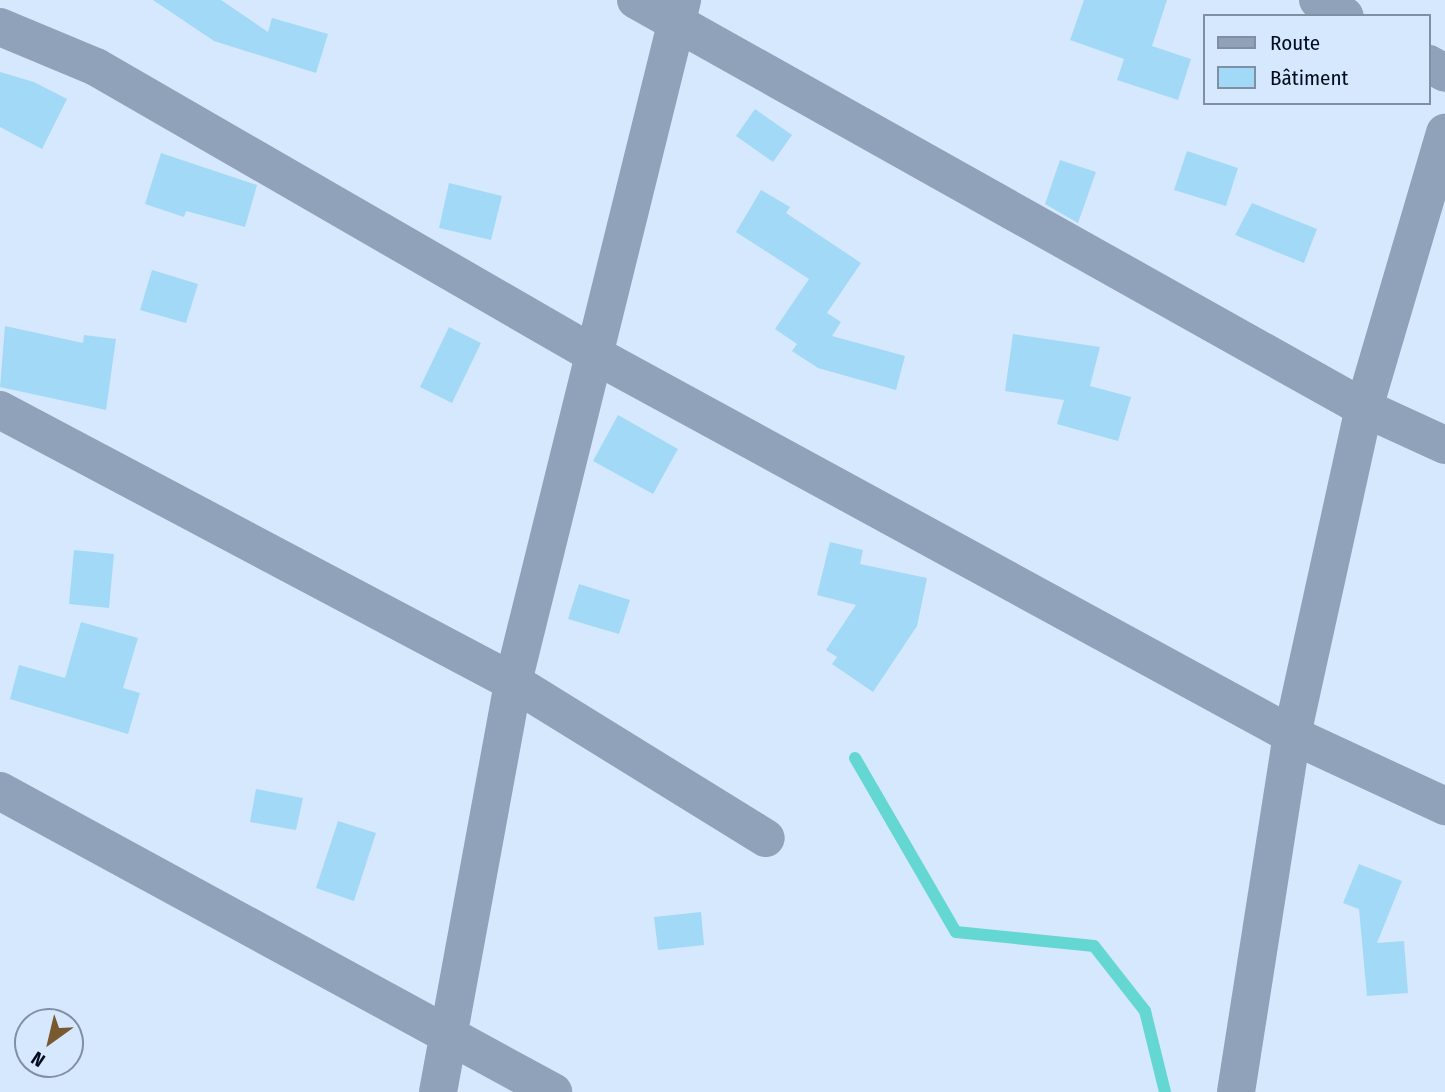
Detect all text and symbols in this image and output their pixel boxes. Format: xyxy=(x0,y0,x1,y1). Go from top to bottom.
legend xyxy=(1204,14,1431,105)
text: Route xyxy=(1270,30,1320,56)
text: Bâtiment xyxy=(1270,65,1348,91)
north arrow xyxy=(14,1008,84,1078)
text: N xyxy=(27,1046,49,1072)

